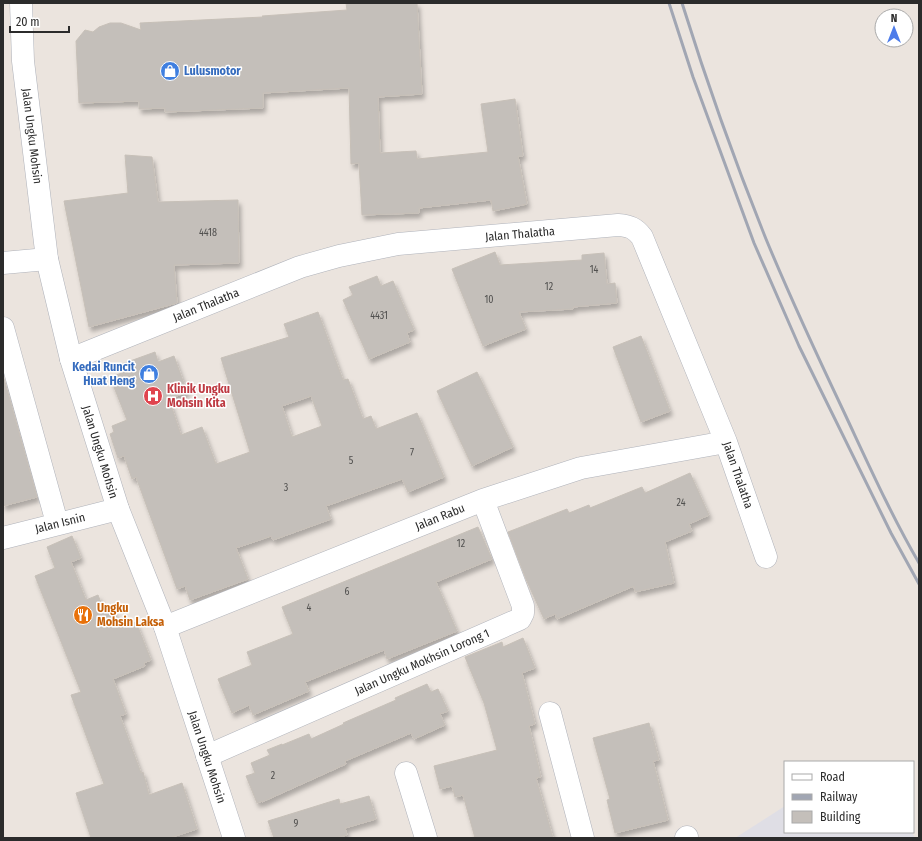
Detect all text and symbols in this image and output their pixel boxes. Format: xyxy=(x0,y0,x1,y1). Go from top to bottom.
scale bar xyxy=(10,8,69,34)
north arrow xyxy=(874,8,914,48)
text: N xyxy=(891,12,897,25)
text: 20 m xyxy=(16,15,40,29)
shop icon: Lulusmotor xyxy=(159,60,181,82)
place label: Lulusmotor xyxy=(184,64,241,78)
street label: Jalan Ungku Mohsin xyxy=(19,87,45,185)
street label: Jalan Thalatha xyxy=(485,224,556,244)
house number: 4418 xyxy=(199,227,217,239)
house number: 14 xyxy=(590,264,599,276)
house number: 12 xyxy=(545,281,554,293)
street label: Jalan Thalatha xyxy=(171,285,241,325)
house number: 10 xyxy=(484,294,494,306)
house number: 4431 xyxy=(370,310,388,322)
place label: Kedai Runcit Huat Heng xyxy=(72,360,136,388)
shop icon: Kedai Runcit Huat Heng xyxy=(138,363,160,385)
place label: Klinik Ungku Mohsin Kita xyxy=(167,382,230,410)
hospital icon: Klinik Ungku Mohsin Kita xyxy=(142,385,164,407)
street label: Jalan Ungku Mohsin xyxy=(79,404,121,500)
street label: Jalan Thalatha xyxy=(720,440,756,510)
house number: 7 xyxy=(410,447,414,459)
house number: 5 xyxy=(349,455,354,467)
house number: 3 xyxy=(284,482,289,494)
house number: 24 xyxy=(676,497,686,509)
street label: Jalan Rabu xyxy=(413,501,467,533)
street label: Jalan Isnin xyxy=(34,510,86,536)
house number: 12 xyxy=(457,538,466,550)
house number: 6 xyxy=(345,586,350,598)
place label: Ungku Mohsin Laksa xyxy=(97,601,164,629)
house number: 4 xyxy=(307,602,312,614)
restaurant icon: Ungku Mohsin Laksa xyxy=(72,604,94,626)
street label: Jalan Ungku Mokhsin Lorong 1 xyxy=(353,626,491,698)
street label: Jalan Ungku Mohsin xyxy=(185,709,229,805)
legend xyxy=(784,761,914,833)
house number: 2 xyxy=(271,770,276,782)
text: Road xyxy=(820,770,845,784)
text: Railway xyxy=(820,790,858,804)
text: Building xyxy=(820,810,861,824)
house number: 9 xyxy=(294,818,299,830)

